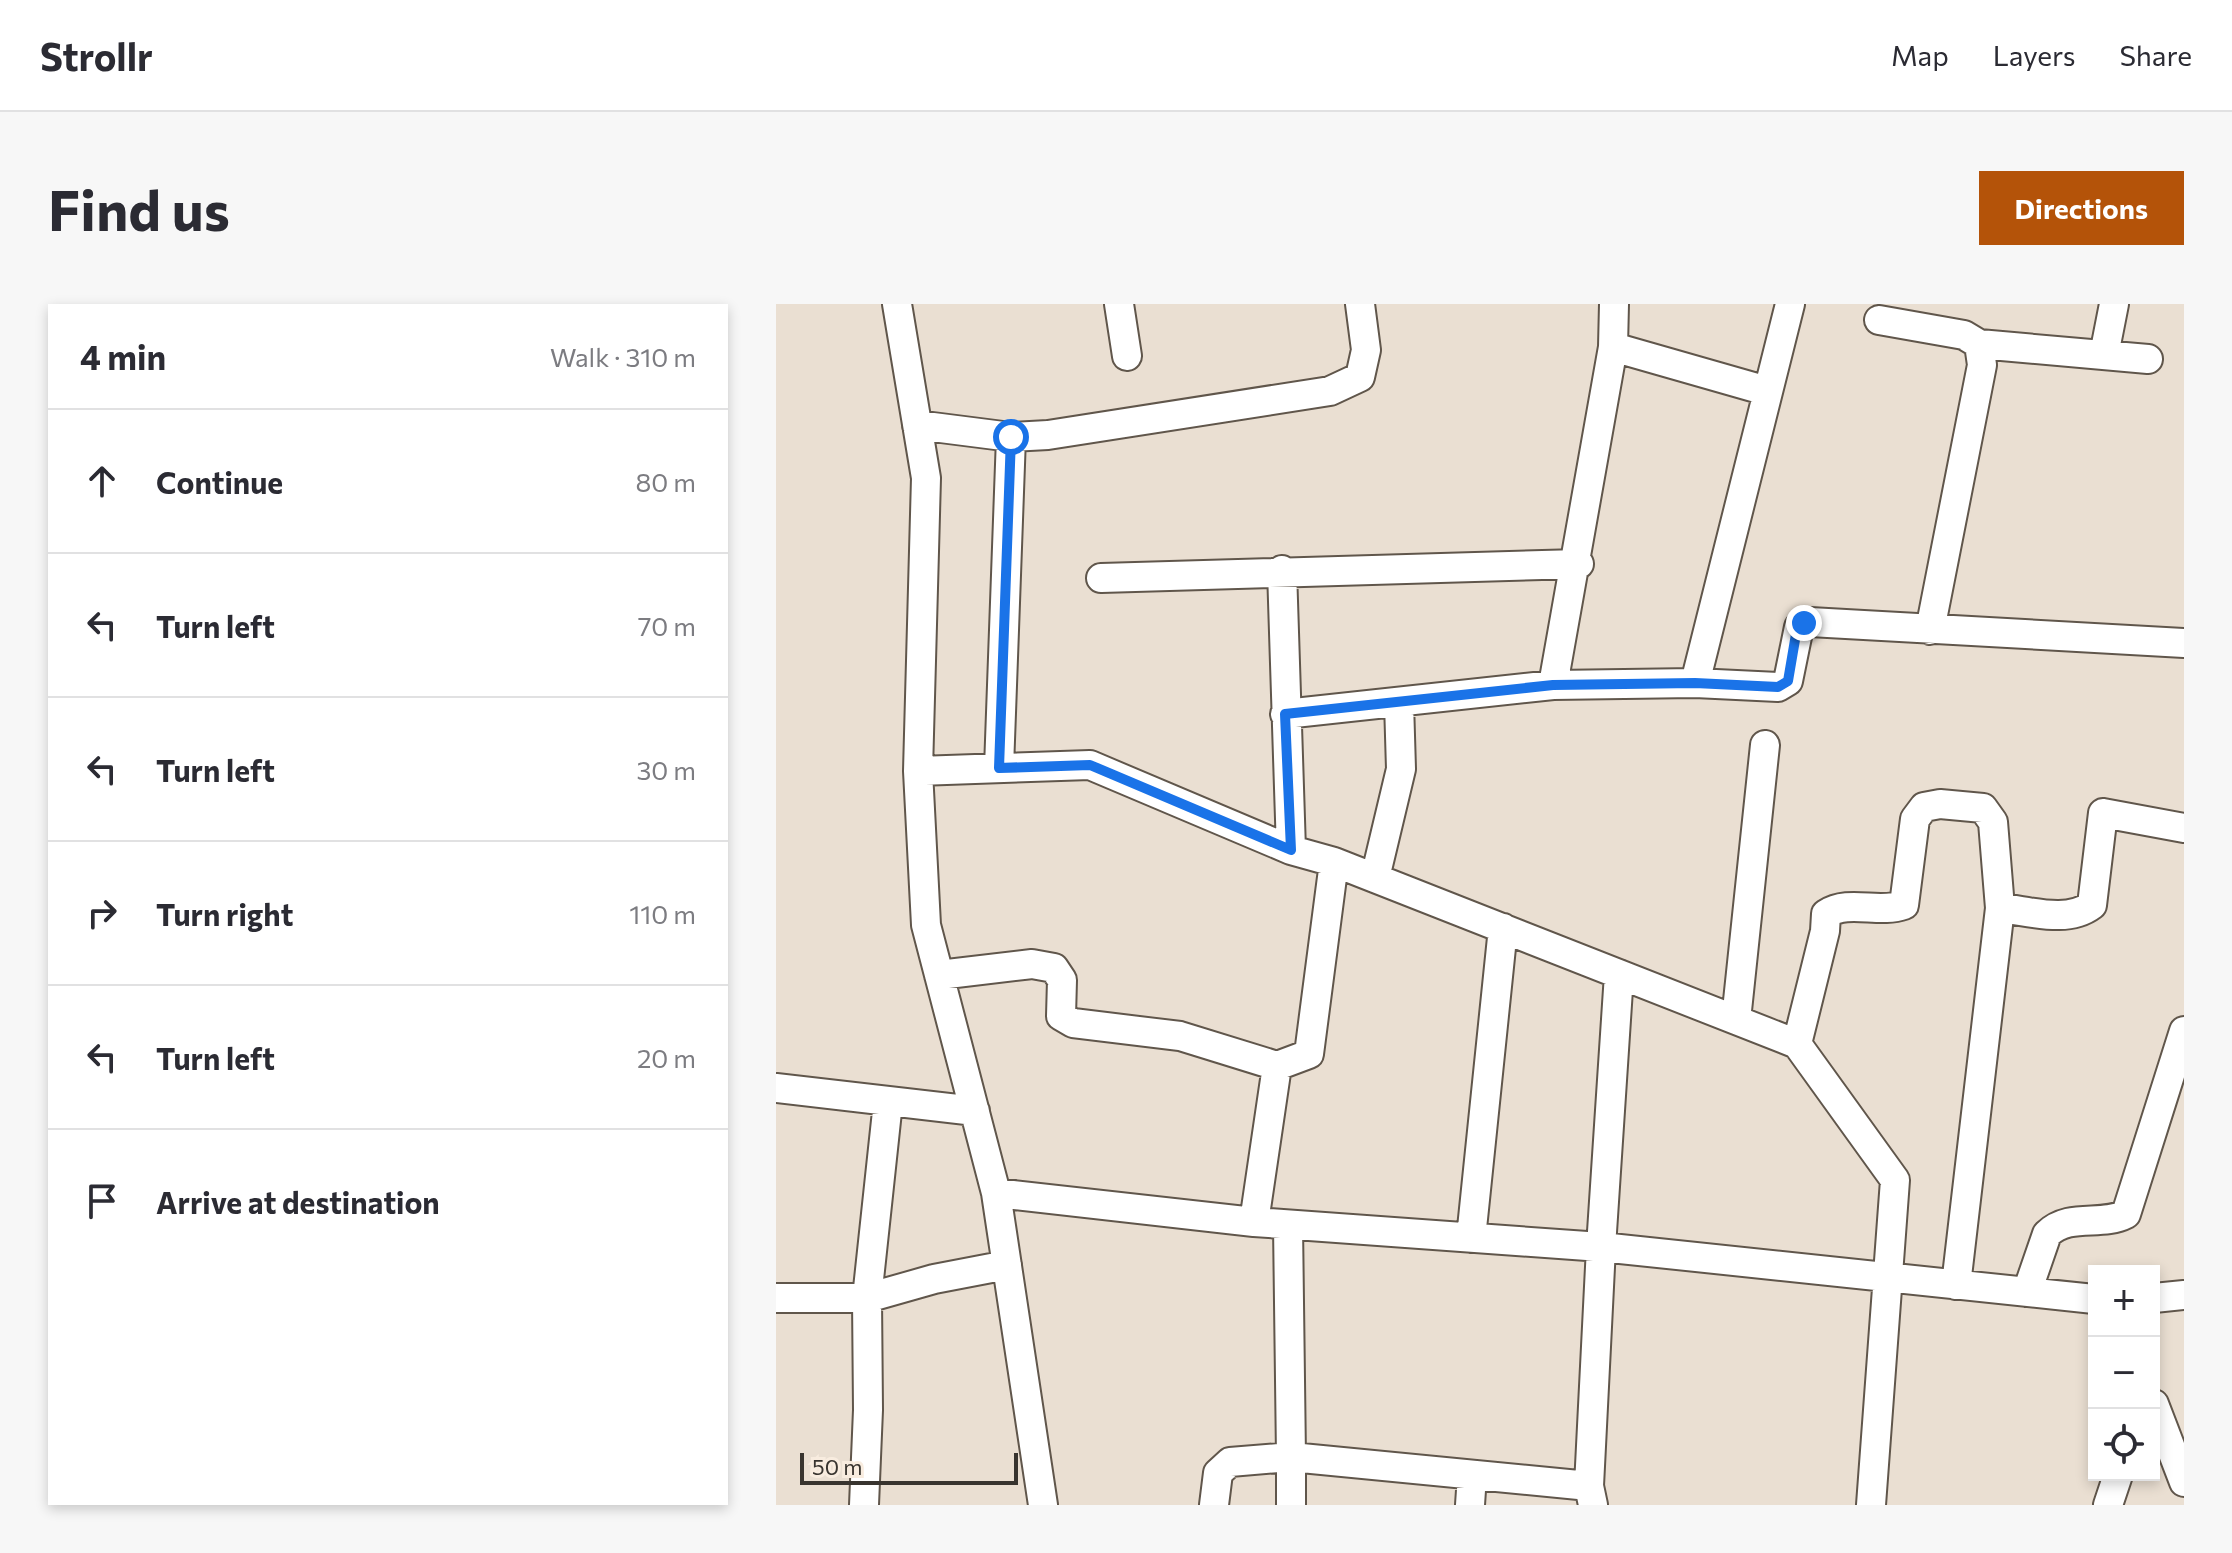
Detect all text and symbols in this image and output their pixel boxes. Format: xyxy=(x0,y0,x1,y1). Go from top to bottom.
text: Strollr xyxy=(40,32,153,79)
text: Map xyxy=(1891,38,1949,72)
text: Layers xyxy=(1993,38,2075,72)
text: Share xyxy=(2119,38,2192,72)
button: Directions xyxy=(1979,171,2184,245)
text: Find us xyxy=(48,174,230,243)
text: 4 min xyxy=(80,335,166,377)
text: Walk · 310 m xyxy=(550,341,696,372)
route start xyxy=(993,419,1029,455)
icon: ahead xyxy=(80,459,124,503)
text: Continue xyxy=(156,463,283,500)
text: 80 m xyxy=(636,466,696,497)
icon: left xyxy=(80,603,124,647)
route end xyxy=(1786,605,1822,641)
text: Turn left xyxy=(156,607,275,644)
text: 70 m xyxy=(638,610,696,641)
icon: left xyxy=(80,747,124,791)
text: Turn left xyxy=(156,751,275,788)
text: 30 m xyxy=(637,754,696,785)
icon: right xyxy=(80,891,124,935)
text: Turn right xyxy=(156,895,293,932)
text: 110 m xyxy=(629,898,696,929)
icon: left xyxy=(80,1035,124,1079)
text: Turn left xyxy=(156,1039,275,1076)
text: 20 m xyxy=(637,1042,696,1073)
icon: arrive xyxy=(80,1179,124,1223)
text: Arrive at destination xyxy=(156,1183,440,1220)
map controls xyxy=(2088,1265,2160,1481)
button: + xyxy=(2088,1265,2160,1337)
button: − xyxy=(2088,1337,2160,1409)
button: locate xyxy=(2088,1409,2160,1481)
scale bar xyxy=(800,1449,1018,1485)
text: 50 m xyxy=(812,1453,862,1480)

